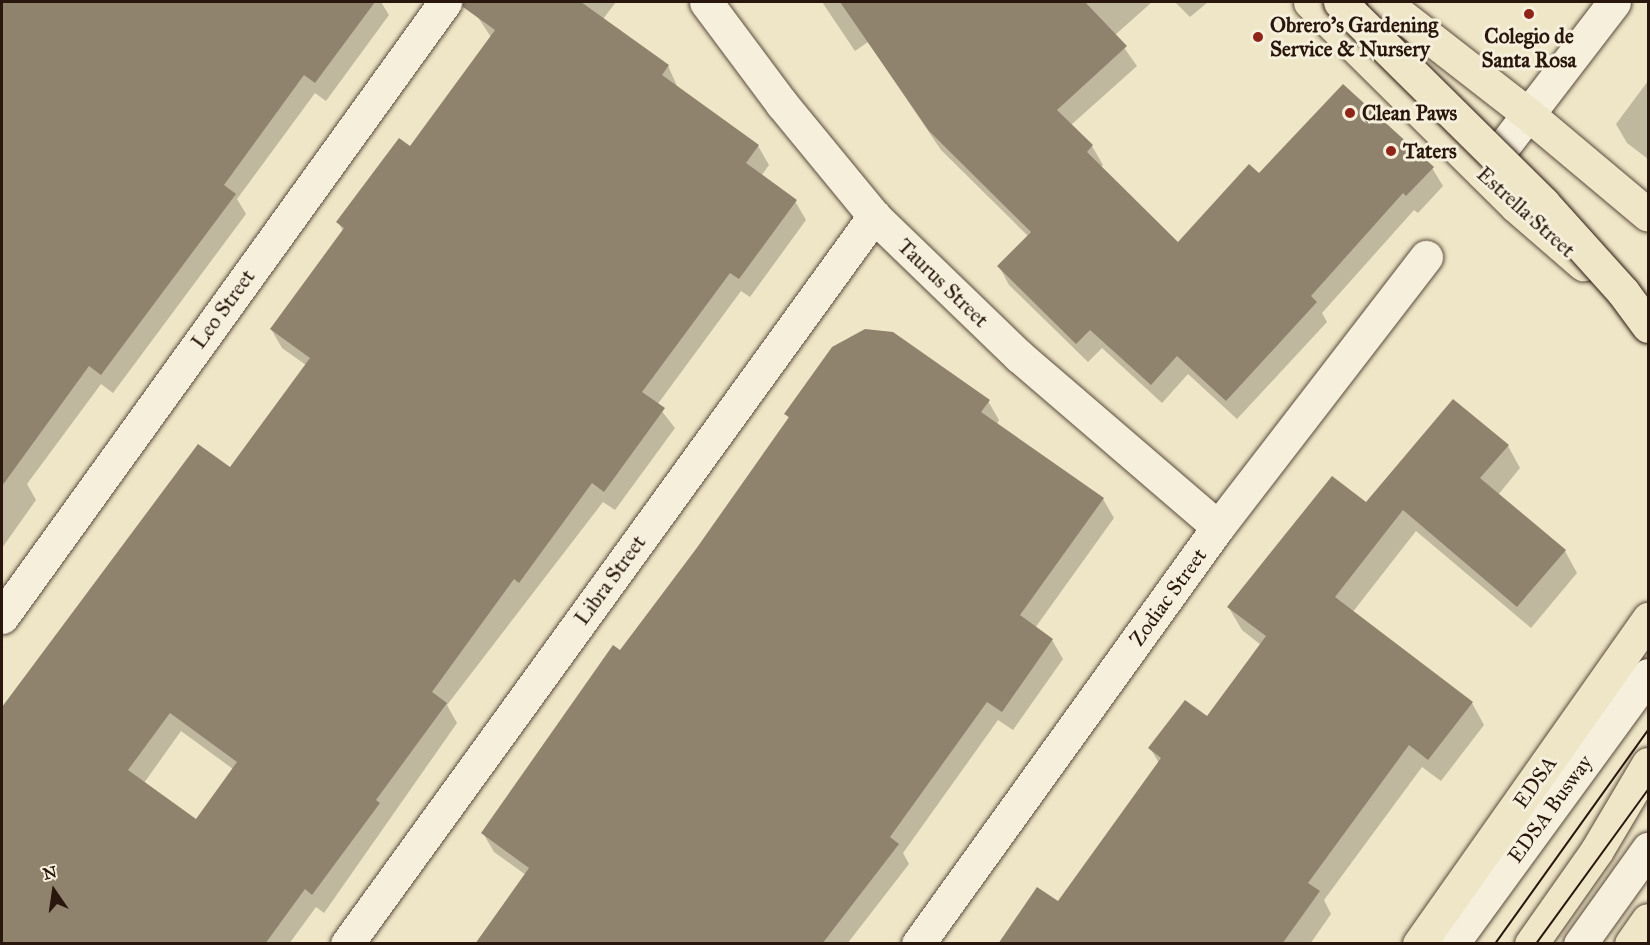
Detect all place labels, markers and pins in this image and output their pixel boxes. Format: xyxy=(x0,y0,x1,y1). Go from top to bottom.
marker: Colegio de Santa Rosa xyxy=(1522,7,1536,21)
place label: Obrero's Gardening Service & Nursery xyxy=(1270,12,1438,62)
place label: Colegio de Santa Rosa xyxy=(1482,23,1576,73)
marker: Obrero's Gardening Service & Nursery xyxy=(1251,30,1265,44)
place label: Clean Paws xyxy=(1362,100,1457,126)
marker: Clean Paws xyxy=(1343,106,1357,120)
place label: Taters xyxy=(1403,138,1457,164)
marker: Taters xyxy=(1384,144,1398,158)

